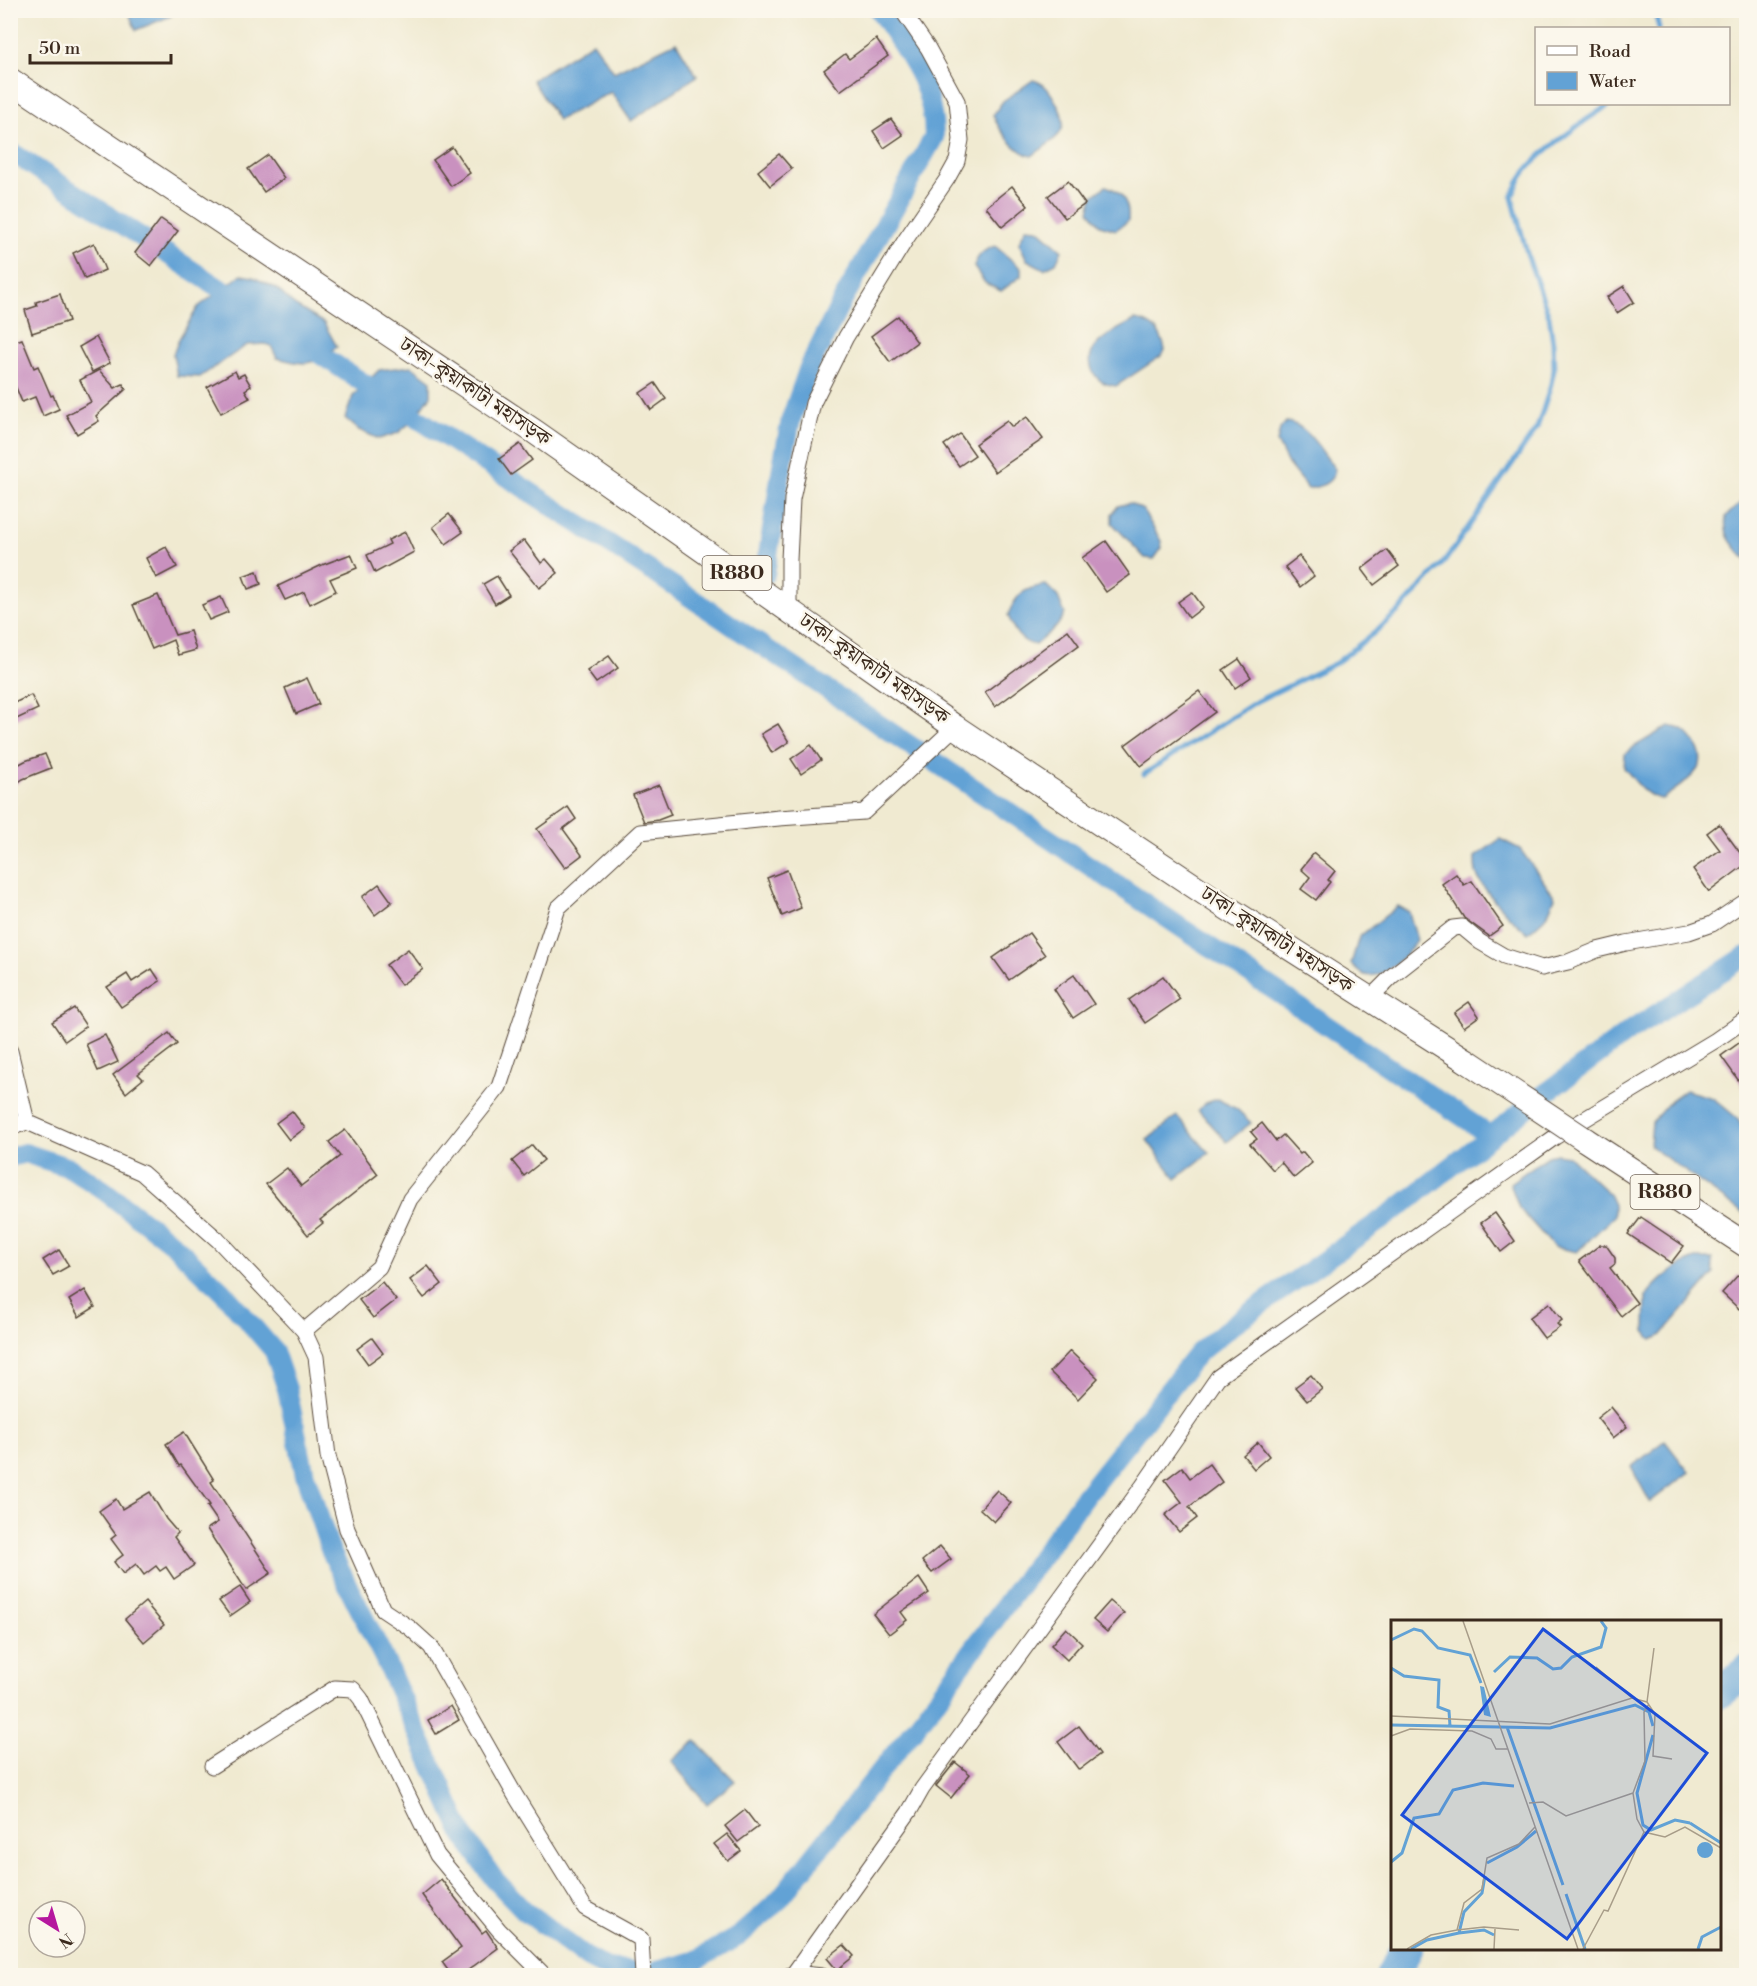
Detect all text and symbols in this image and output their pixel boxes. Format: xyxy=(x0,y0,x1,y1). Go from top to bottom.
scale bar xyxy=(30,27,171,65)
legend xyxy=(1535,27,1730,105)
text: 50 m xyxy=(39,37,81,60)
text: Road xyxy=(1589,40,1632,63)
text: Water xyxy=(1588,70,1637,93)
street label: ঢাকা-কুয়াকাটা মহাসড়ক xyxy=(394,331,557,453)
road number: R880 xyxy=(702,556,771,590)
street label: ঢাকা-কুয়াকাটা মহাসড়ক xyxy=(793,607,955,731)
street label: ঢাকা-কুয়াকাটা মহাসড়ক xyxy=(1195,880,1359,1000)
road number: R880 xyxy=(1630,1175,1700,1209)
inset map xyxy=(1391,1620,1721,1950)
north arrow xyxy=(27,1899,87,1959)
text: N xyxy=(54,1928,76,1952)

